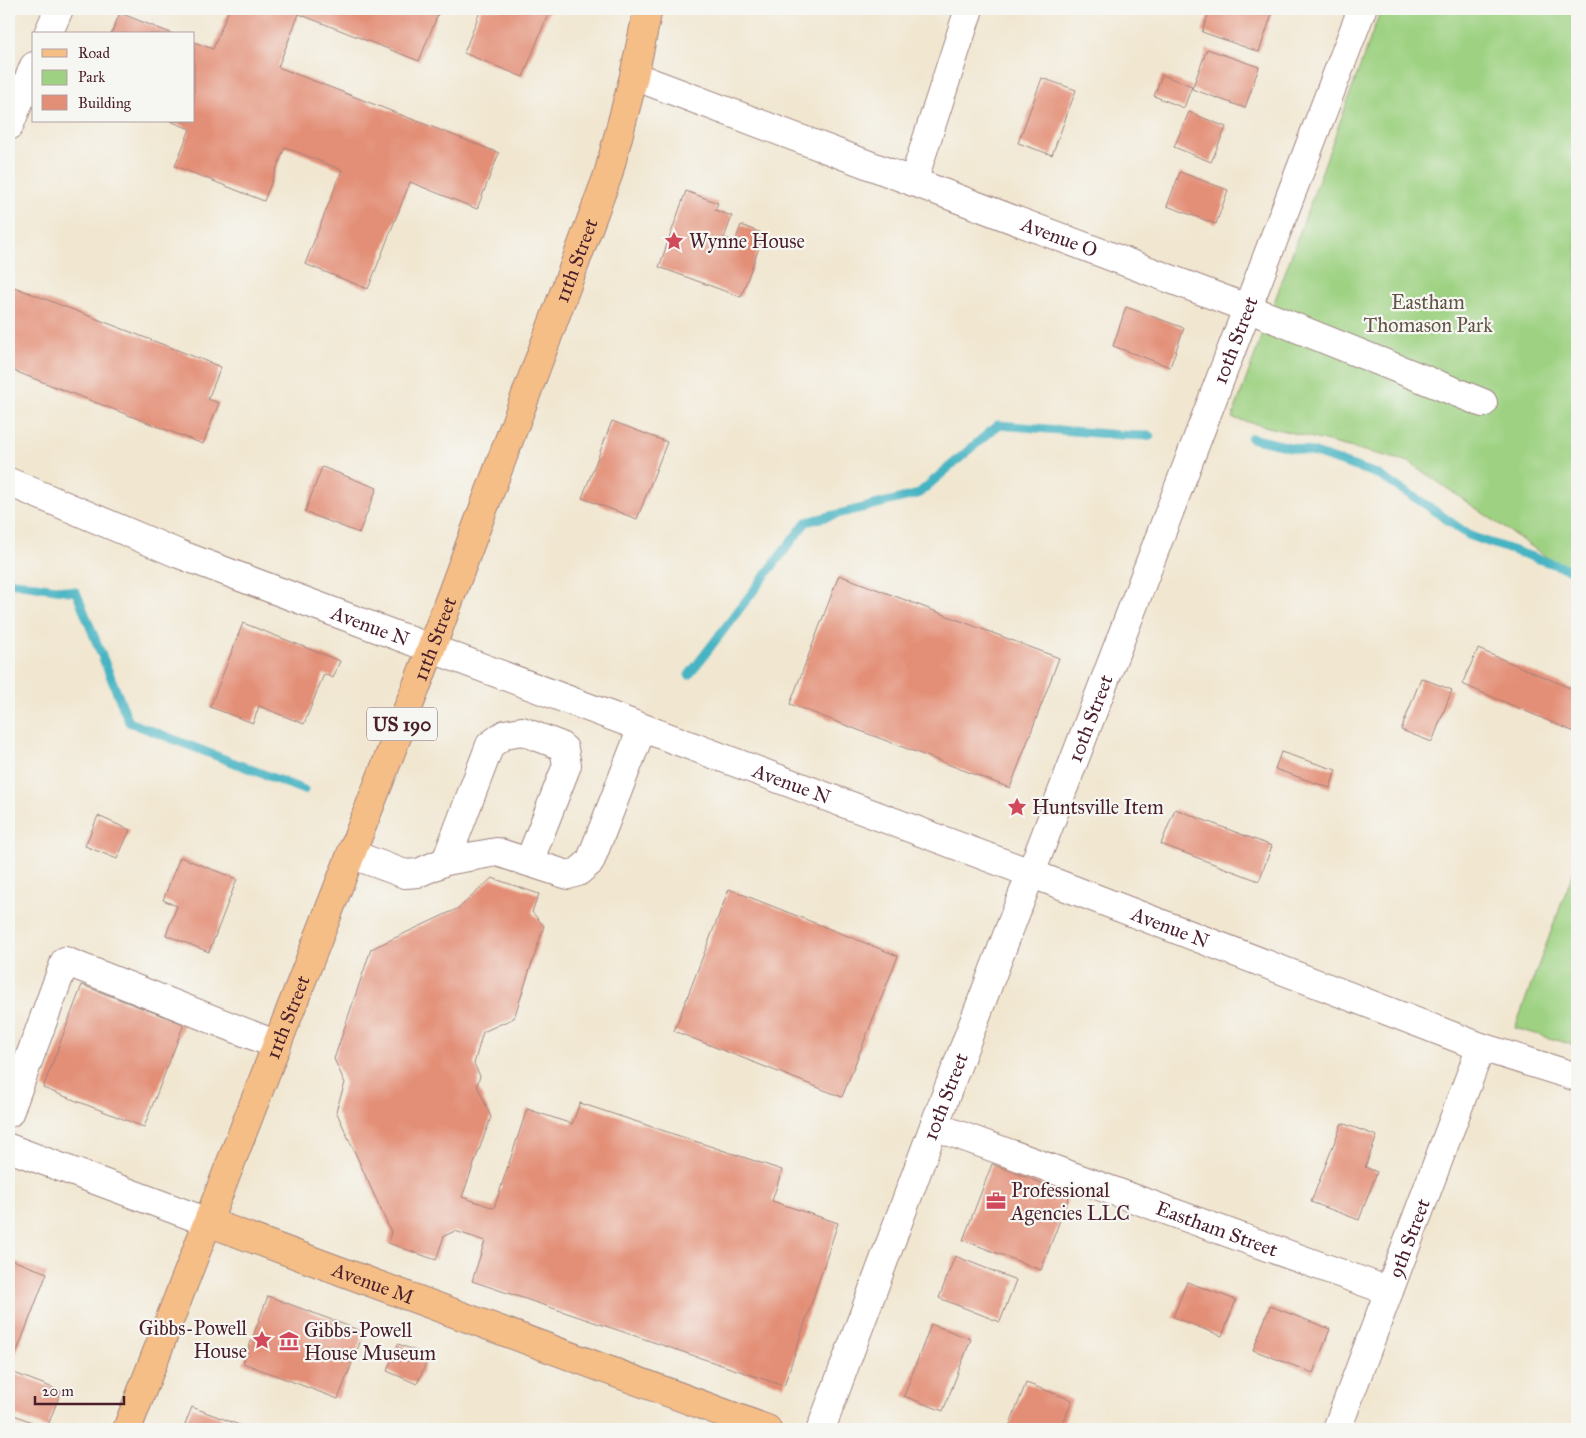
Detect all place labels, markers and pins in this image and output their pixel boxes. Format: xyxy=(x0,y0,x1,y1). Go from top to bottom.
place label: Wynne House xyxy=(689,229,805,253)
place icon: Wynne House xyxy=(663,230,685,252)
place label: Huntsville Item xyxy=(1032,795,1164,819)
place icon: Huntsville Item xyxy=(1006,796,1028,818)
place label: Professional Agencies LLC xyxy=(1010,1178,1130,1226)
office icon: Professional Agencies LLC xyxy=(985,1190,1007,1212)
place label: Gibbs-Powell House xyxy=(139,1316,248,1363)
place label: Gibbs-Powell House Museum xyxy=(304,1318,436,1365)
place icon: Gibbs-Powell House xyxy=(251,1329,273,1351)
museum icon: Gibbs-Powell House Museum xyxy=(278,1330,300,1352)

